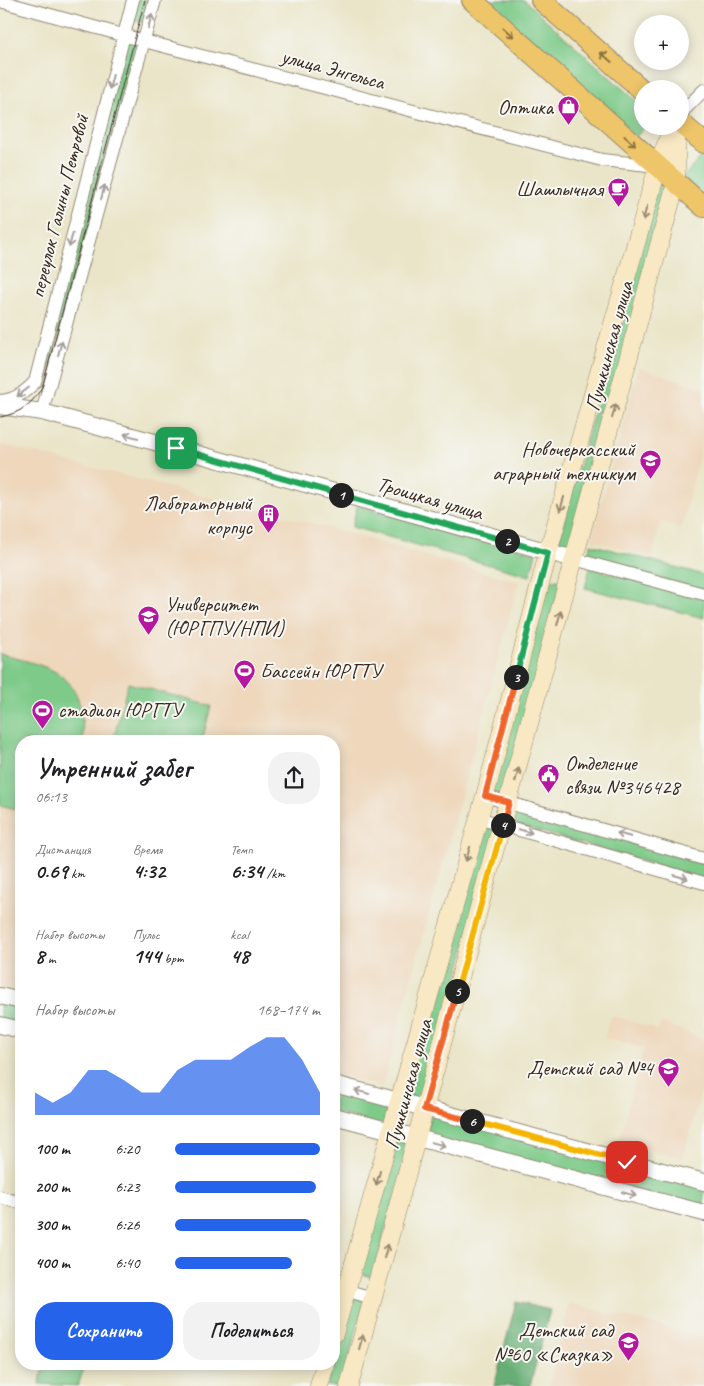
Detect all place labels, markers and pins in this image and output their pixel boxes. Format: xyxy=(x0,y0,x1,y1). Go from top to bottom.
place label: Оптика xyxy=(498,94,555,120)
shop icon: Оптика xyxy=(557,95,581,126)
place label: Шашлычная xyxy=(516,176,604,202)
cafe icon: Шашлычная xyxy=(607,177,631,208)
pin xyxy=(155,427,197,469)
place label: Новочеркасский аграрный техникум xyxy=(492,436,637,486)
school or university icon: Новочеркасский аграрный техникум xyxy=(639,449,663,480)
pin: 1 xyxy=(328,482,354,508)
place label: Лабораторный корпус xyxy=(144,490,254,540)
building icon: Лабораторный корпус xyxy=(256,503,280,534)
pin: 2 xyxy=(494,528,520,554)
place label: Университет (ЮРГПУ/НПИ) xyxy=(165,591,285,641)
school or university icon: Университет (ЮРГПУ/НПИ) xyxy=(137,604,161,635)
place label: Бассейн ЮРГТУ xyxy=(260,658,385,684)
sports icon: Бассейн ЮРГТУ xyxy=(232,659,256,690)
pin: 3 xyxy=(504,664,528,690)
place label: стадион ЮРГТУ xyxy=(58,697,185,723)
sports icon: стадион ЮРГТУ xyxy=(30,698,54,729)
place label: Отделение связи №346428 xyxy=(565,750,682,800)
public building icon: Отделение связи №346428 xyxy=(537,763,561,794)
pin: 4 xyxy=(490,812,516,838)
pin: 5 xyxy=(444,978,470,1004)
place label: Детский сад №4 xyxy=(527,1055,656,1081)
school or university icon: Детский сад №4 xyxy=(657,1056,681,1087)
pin: 6 xyxy=(460,1108,484,1134)
pin xyxy=(606,1141,648,1183)
place label: Детский сад №60 «Сказка» xyxy=(494,1317,615,1367)
school or university icon: Детский сад №60 «Сказка» xyxy=(617,1330,641,1361)

